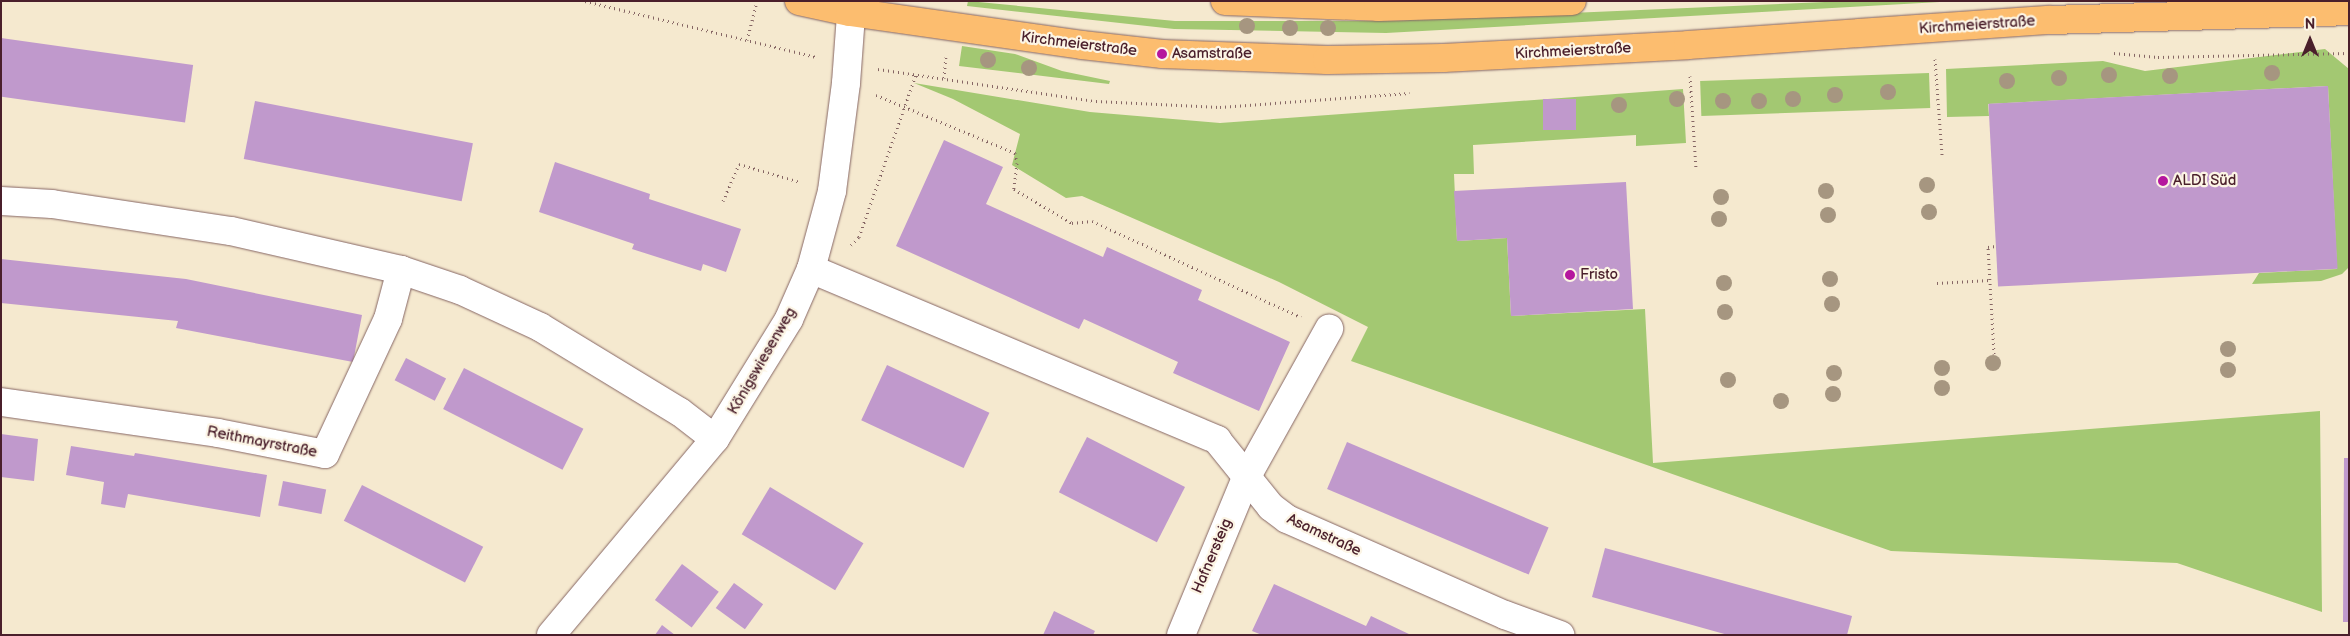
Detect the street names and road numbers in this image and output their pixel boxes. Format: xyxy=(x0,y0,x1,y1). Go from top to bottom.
street label: Kirchmeierstraße xyxy=(1918,12,2036,38)
street label: Kirchmeierstraße xyxy=(1020,28,1138,60)
street label: Kirchmeierstraße xyxy=(1514,39,1632,63)
street label: Königswiesenweg xyxy=(724,304,800,418)
street label: Reithmayrstraße xyxy=(205,422,319,462)
street label: Asamstraße xyxy=(1284,510,1364,560)
street label: Hafnersteig xyxy=(1188,516,1236,596)

